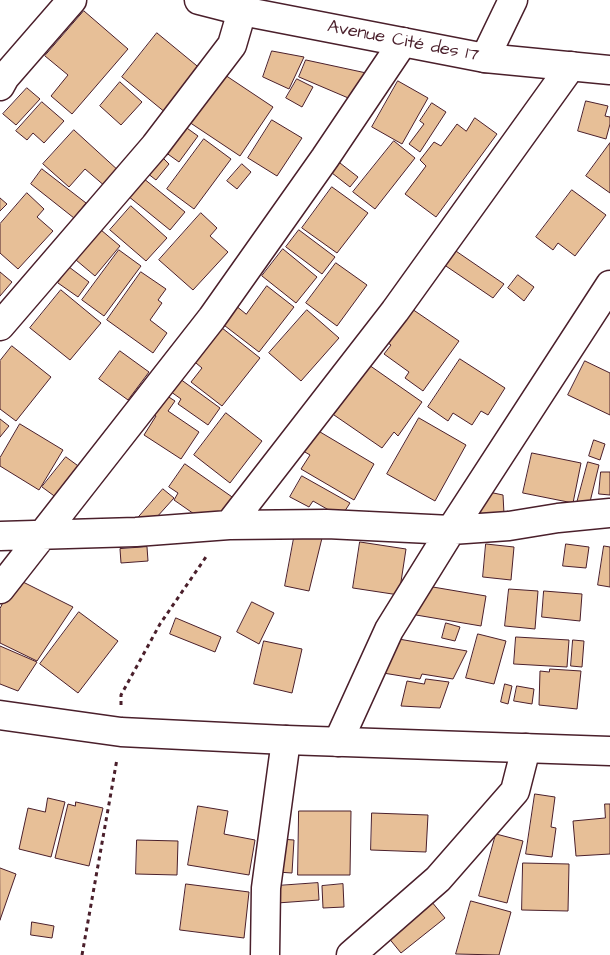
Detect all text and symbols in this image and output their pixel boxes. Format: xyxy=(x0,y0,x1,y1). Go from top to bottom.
street label: Avenue Cité des 17 xyxy=(325,17,481,67)

